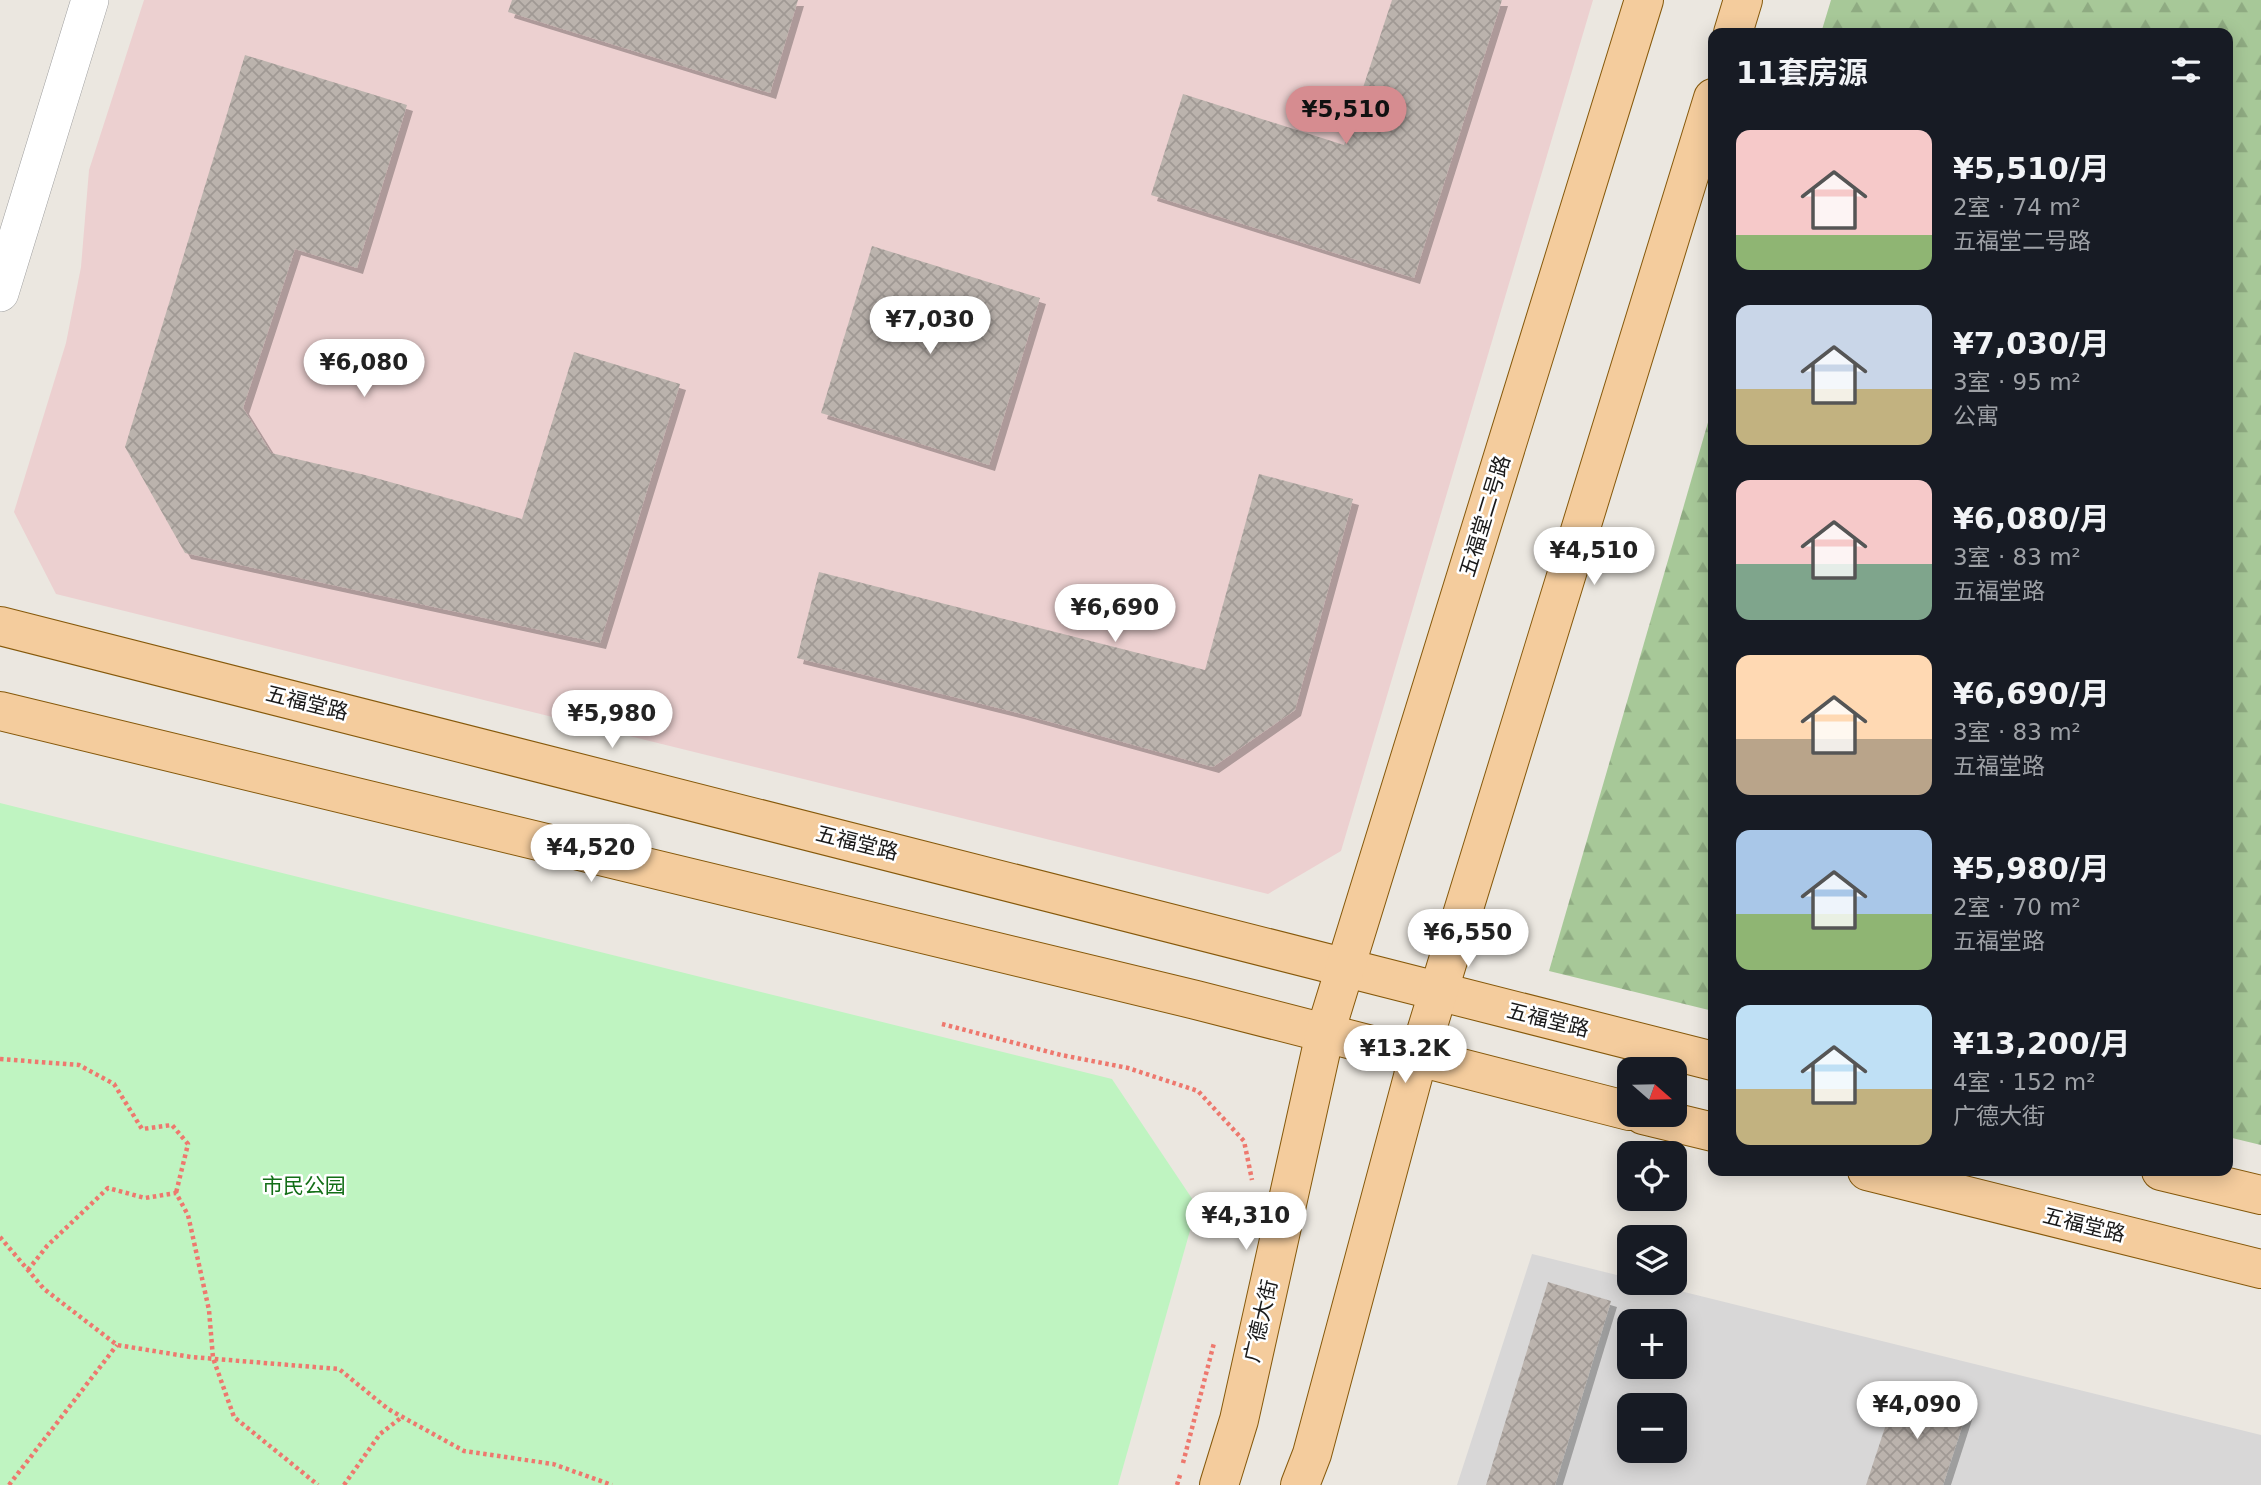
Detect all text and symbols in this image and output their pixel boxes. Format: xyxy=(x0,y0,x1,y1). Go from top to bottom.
icon: filters xyxy=(2167,51,2205,89)
text: 11套房源 xyxy=(1736,55,1868,90)
pin: ¥5,510 xyxy=(1289,86,1403,146)
text: ¥5,510 xyxy=(1302,96,1390,122)
text: ¥5,510/月 xyxy=(1953,151,2110,186)
icon: home xyxy=(1792,158,1876,242)
text: 2室 · 74 m² xyxy=(1953,194,2081,220)
text: 五福堂二号路 xyxy=(1953,228,2091,254)
pin: ¥7,030 xyxy=(873,296,987,356)
text: ¥7,030 xyxy=(886,306,974,332)
text: ¥7,030/月 xyxy=(1953,326,2110,361)
icon: home xyxy=(1792,333,1876,417)
pin: ¥6,080 xyxy=(307,340,421,399)
text: ¥6,080 xyxy=(320,349,408,375)
text: 3室 · 95 m² xyxy=(1953,369,2081,395)
text: 公寓 xyxy=(1953,403,1999,429)
street label: 五福堂二号路 xyxy=(1455,452,1515,580)
text: ¥6,080/月 xyxy=(1953,501,2110,536)
icon: home xyxy=(1792,508,1876,592)
pin: ¥4,510 xyxy=(1537,528,1651,587)
text: ¥4,510 xyxy=(1550,537,1638,563)
text: 3室 · 83 m² xyxy=(1953,544,2081,570)
text: 五福堂路 xyxy=(1953,578,2045,604)
pin: ¥6,690 xyxy=(1058,584,1172,644)
text: ¥6,690 xyxy=(1071,594,1159,620)
text: ¥6,690/月 xyxy=(1953,676,2110,711)
street label: 五福堂路 xyxy=(263,681,351,725)
icon: home xyxy=(1792,683,1876,767)
pin: ¥5,980 xyxy=(555,690,669,750)
text: ¥5,980 xyxy=(568,700,656,726)
text: 3室 · 83 m² xyxy=(1953,719,2081,745)
text: 五福堂路 xyxy=(1953,753,2045,779)
street label: 五福堂路 xyxy=(813,821,901,865)
pin: ¥4,520 xyxy=(534,824,648,884)
text: ¥4,520 xyxy=(547,834,635,860)
text: ¥5,980/月 xyxy=(1953,851,2110,886)
icon: home xyxy=(1792,858,1876,942)
text: 2室 · 70 m² xyxy=(1953,894,2081,920)
pin: ¥6,550 xyxy=(1411,909,1525,969)
text: ¥6,550 xyxy=(1424,919,1512,945)
text: 五福堂路 xyxy=(1953,928,2045,954)
street label: 五福堂路 xyxy=(1504,998,1592,1042)
pin: ¥13.2K xyxy=(1348,1026,1462,1085)
text: ¥13,200/月 xyxy=(1953,1026,2131,1061)
icon: home xyxy=(1792,1033,1876,1117)
text: ¥13.2K xyxy=(1360,1035,1450,1061)
north arrow xyxy=(1617,1057,1687,1127)
map controls xyxy=(1617,1057,1687,1463)
text: 4室 · 152 m² xyxy=(1953,1069,2095,1095)
text: 广德大街 xyxy=(1953,1103,2045,1129)
button: locate xyxy=(1617,1141,1687,1211)
park label: 市民公园 xyxy=(262,1174,346,1198)
pin: ¥4,310 xyxy=(1189,1192,1303,1252)
text: ¥4,310 xyxy=(1202,1202,1290,1228)
street label: 五福堂路 xyxy=(2040,1203,2128,1247)
button: layers xyxy=(1617,1225,1687,1295)
street label: 广德大街 xyxy=(1240,1277,1282,1365)
button: + xyxy=(1617,1309,1687,1379)
pin: ¥4,090 xyxy=(1860,1382,1974,1441)
text: ¥4,090 xyxy=(1873,1391,1961,1417)
button: − xyxy=(1617,1393,1687,1463)

